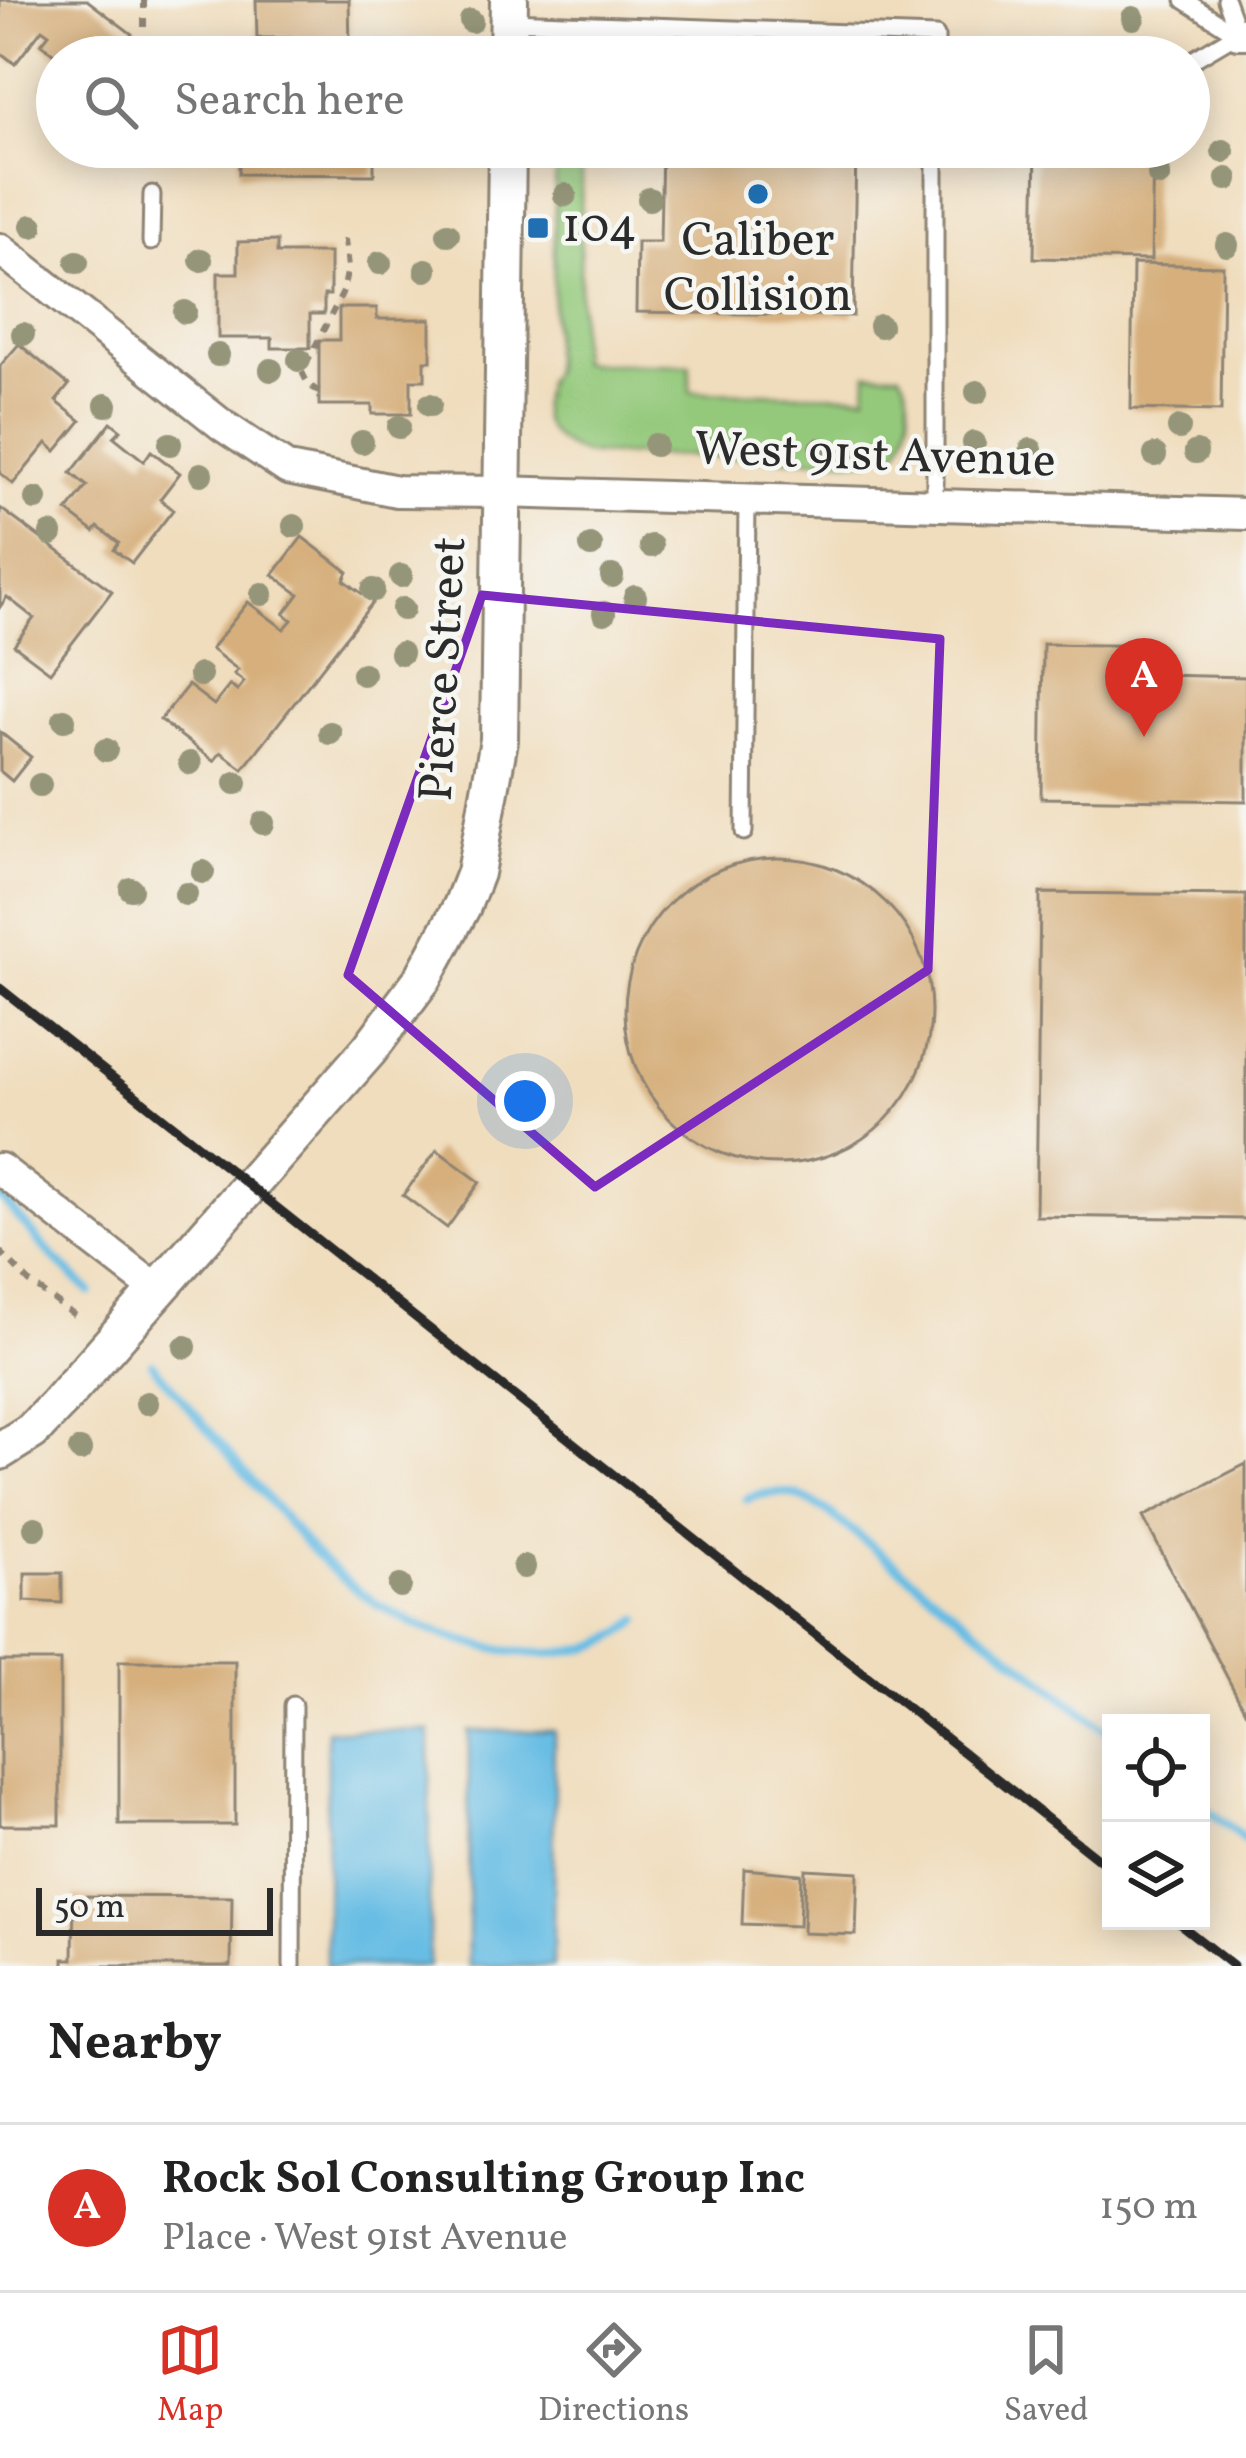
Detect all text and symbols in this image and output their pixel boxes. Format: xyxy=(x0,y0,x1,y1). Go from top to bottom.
search box xyxy=(36,36,1210,168)
icon: search xyxy=(78,69,144,135)
text: Search here xyxy=(174,71,405,134)
marker: Caliber Collision xyxy=(745,181,771,207)
place label: 104 xyxy=(562,195,637,262)
place label: Caliber Collision xyxy=(664,209,852,331)
marker: 104 xyxy=(525,215,551,241)
street label: West 91st Avenue xyxy=(693,417,1057,497)
street label: Pierce Street xyxy=(405,535,485,803)
pin: A xyxy=(1105,638,1183,737)
your location xyxy=(495,1071,555,1131)
map controls xyxy=(1102,1714,1210,1930)
button: locate xyxy=(1102,1714,1210,1822)
button: layers xyxy=(1102,1822,1210,1930)
scale bar xyxy=(36,1882,273,1935)
text: 50 m xyxy=(54,1886,125,1932)
text: Nearby xyxy=(48,2009,222,2080)
text: Rock Sol Consulting Group Inc xyxy=(162,2149,805,2212)
text: A xyxy=(73,2181,101,2235)
text: 150 m xyxy=(1099,2181,1198,2235)
text: Place · West 91st Avenue xyxy=(162,2212,568,2266)
tab: Map xyxy=(157,2317,223,2435)
tab: Directions xyxy=(538,2317,689,2435)
tab: Saved xyxy=(1004,2317,1089,2435)

